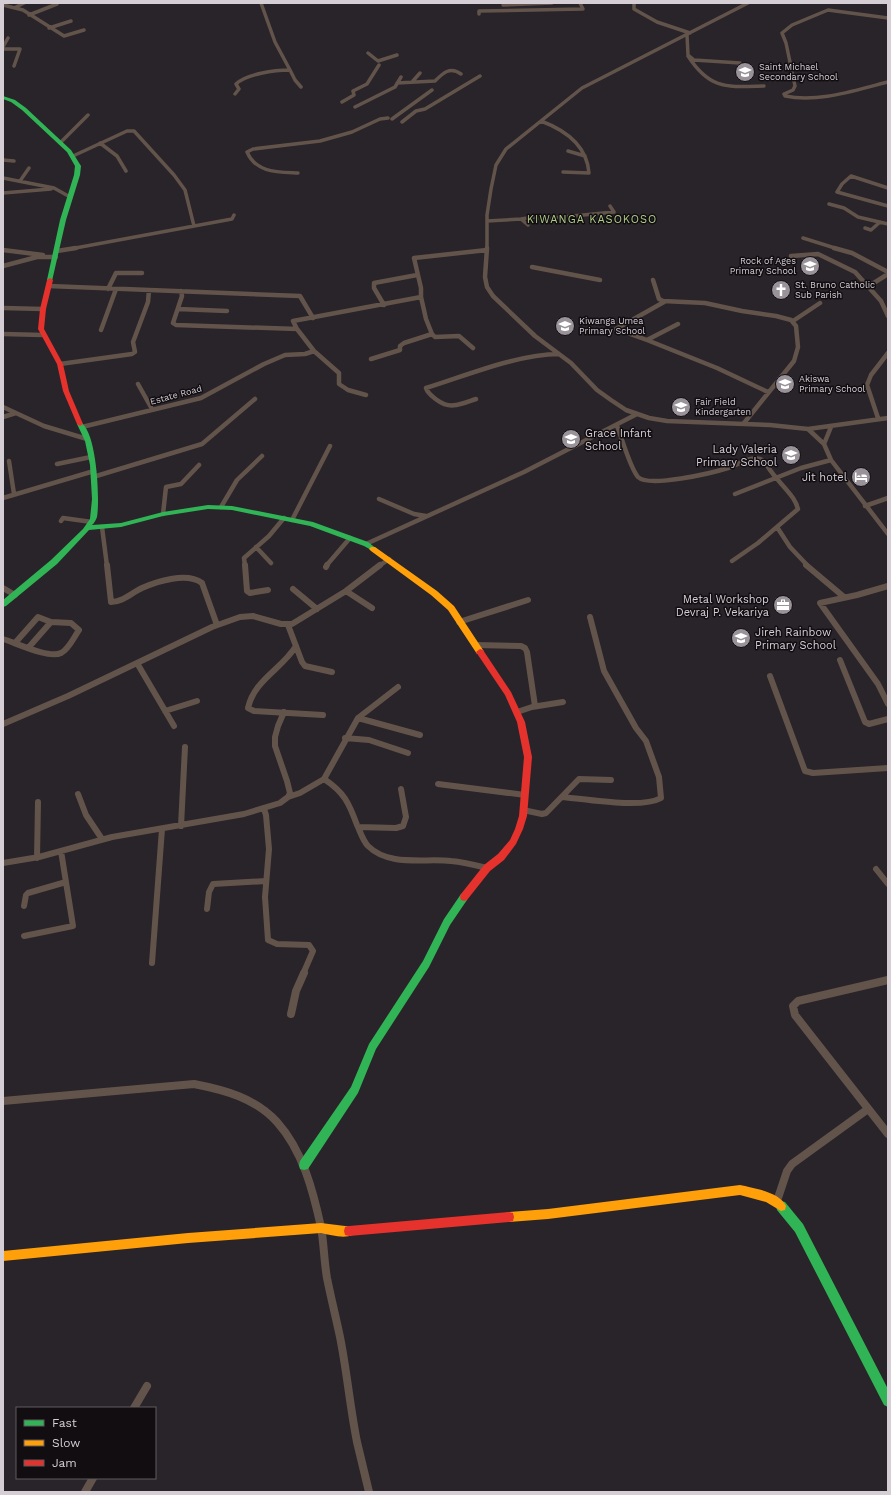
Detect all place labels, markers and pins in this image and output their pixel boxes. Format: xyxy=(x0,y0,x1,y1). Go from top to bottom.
school or university icon: Saint Michael Secondary School xyxy=(734,61,756,83)
place label: Saint Michael Secondary School xyxy=(759,62,838,82)
school or university icon: Rock of Ages Primary School xyxy=(799,255,821,277)
place label: Rock of Ages Primary School xyxy=(730,256,796,276)
church icon: St. Bruno Catholic Sub Parish xyxy=(770,279,792,301)
place label: St. Bruno Catholic Sub Parish xyxy=(795,280,875,300)
school or university icon: Kiwanga Umea Primary School xyxy=(554,315,576,337)
place label: Kiwanga Umea Primary School xyxy=(579,316,646,336)
school or university icon: Akiswa Primary School xyxy=(774,373,796,395)
place label: Akiswa Primary School xyxy=(799,374,866,394)
school or university icon: Fair Field Kindergarten xyxy=(670,396,692,418)
place label: Fair Field Kindergarten xyxy=(695,397,751,417)
place label: Grace Infant School xyxy=(585,427,652,453)
school or university icon: Grace Infant School xyxy=(560,428,582,450)
place label: Lady Valeria Primary School xyxy=(696,443,778,469)
school or university icon: Lady Valeria Primary School xyxy=(780,444,802,466)
hotel icon: Jit hotel xyxy=(850,466,872,488)
place label: Jit hotel xyxy=(802,471,848,484)
place label: Metal Workshop Devraj P. Vekariya xyxy=(676,593,769,619)
office icon: Metal Workshop Devraj P. Vekariya xyxy=(772,594,794,616)
place label: Jireh Rainbow Primary School xyxy=(755,626,837,652)
school or university icon: Jireh Rainbow Primary School xyxy=(730,627,752,649)

